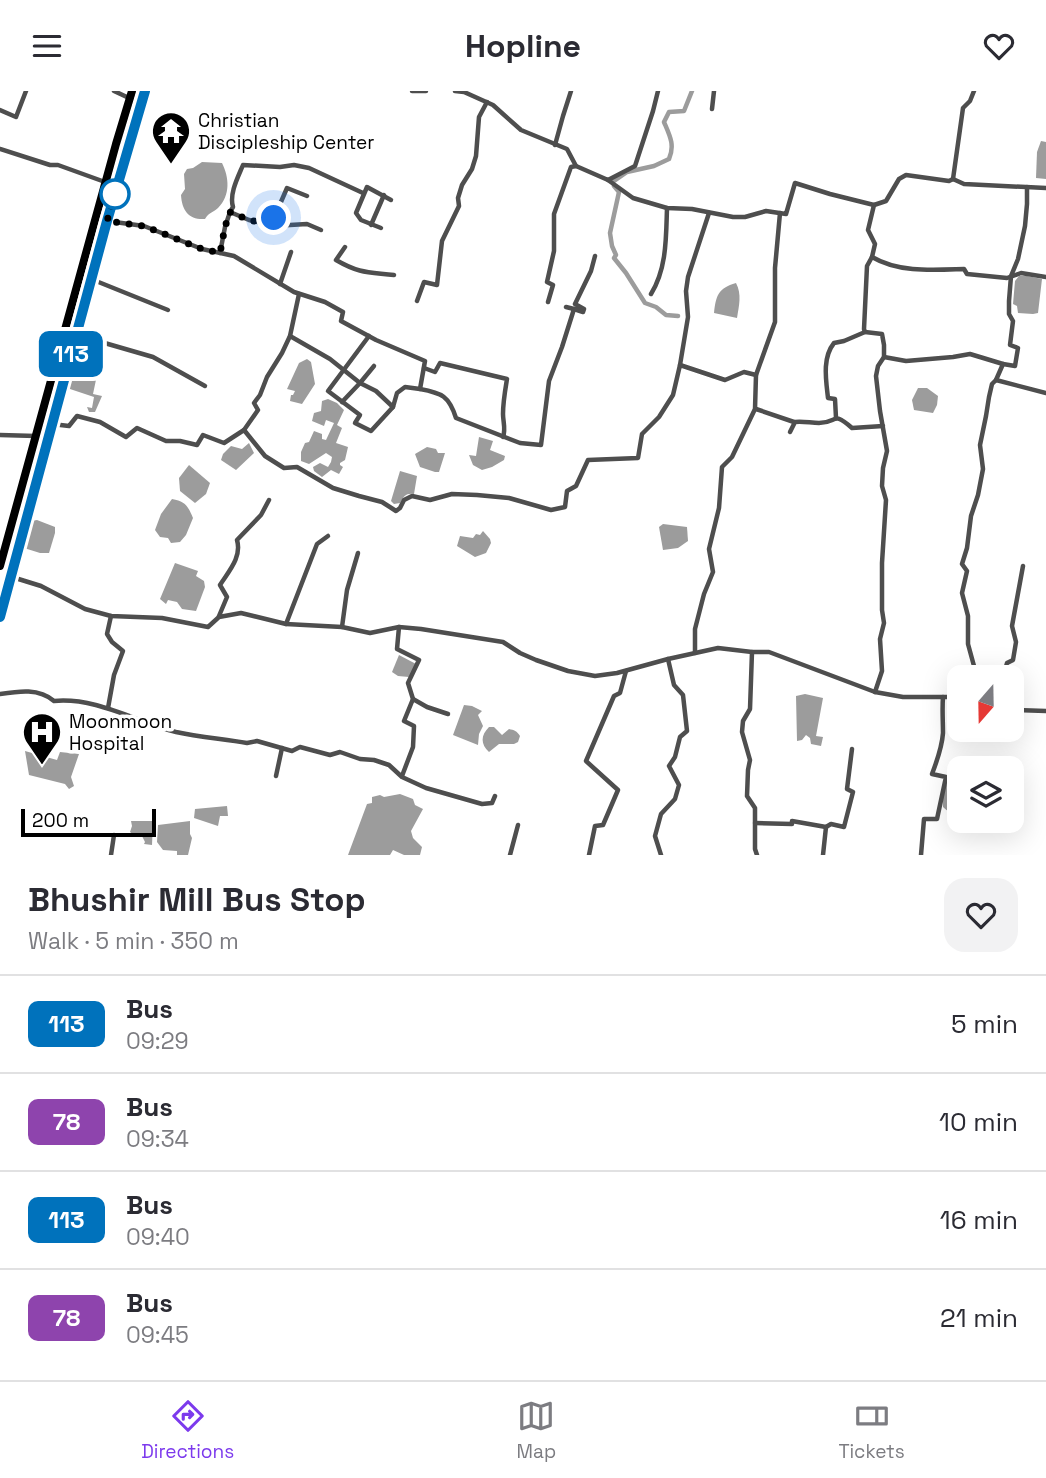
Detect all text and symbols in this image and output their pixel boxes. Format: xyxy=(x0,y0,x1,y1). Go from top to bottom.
text: Hopline xyxy=(465,26,581,66)
icon: menu xyxy=(28,27,66,65)
icon: heart xyxy=(980,27,1018,65)
place label: Christian Discipleship Center xyxy=(198,108,375,155)
temple icon: Christian Discipleship Center xyxy=(150,110,192,165)
unlabelled marker xyxy=(100,179,130,209)
your location xyxy=(256,200,291,235)
line badge: 113 xyxy=(31,331,111,377)
text: 113 xyxy=(53,338,89,369)
north arrow xyxy=(947,665,1024,742)
map controls xyxy=(947,665,1024,833)
place label: Moonmoon Hospital xyxy=(69,709,172,756)
hospital icon: Moonmoon Hospital xyxy=(21,711,63,766)
button: layers xyxy=(947,756,1024,833)
scale bar xyxy=(21,806,156,838)
text: 200 m xyxy=(32,808,89,833)
button: heart xyxy=(944,878,1018,952)
text: Bhushir Mill Bus Stop xyxy=(28,879,366,921)
text: Walk · 5 min · 350 m xyxy=(28,926,239,956)
text: Bus xyxy=(126,992,173,1026)
text: 5 min xyxy=(951,1007,1018,1041)
text: 113 xyxy=(48,1008,85,1039)
text: 09:29 xyxy=(126,1026,189,1056)
text: Bus xyxy=(126,1090,173,1124)
text: 10 min xyxy=(939,1105,1018,1139)
text: 78 xyxy=(53,1106,80,1137)
text: 09:34 xyxy=(126,1124,189,1154)
text: Bus xyxy=(126,1188,173,1222)
text: 16 min xyxy=(940,1203,1018,1237)
text: 113 xyxy=(48,1204,85,1235)
text: 09:40 xyxy=(126,1222,190,1252)
text: Bus xyxy=(126,1286,173,1320)
text: 21 min xyxy=(940,1301,1018,1335)
text: 78 xyxy=(53,1302,80,1333)
text: 09:45 xyxy=(126,1320,189,1350)
tab: Directions xyxy=(141,1397,234,1464)
tab: Map xyxy=(517,1397,556,1464)
tab: Tickets xyxy=(838,1397,905,1464)

